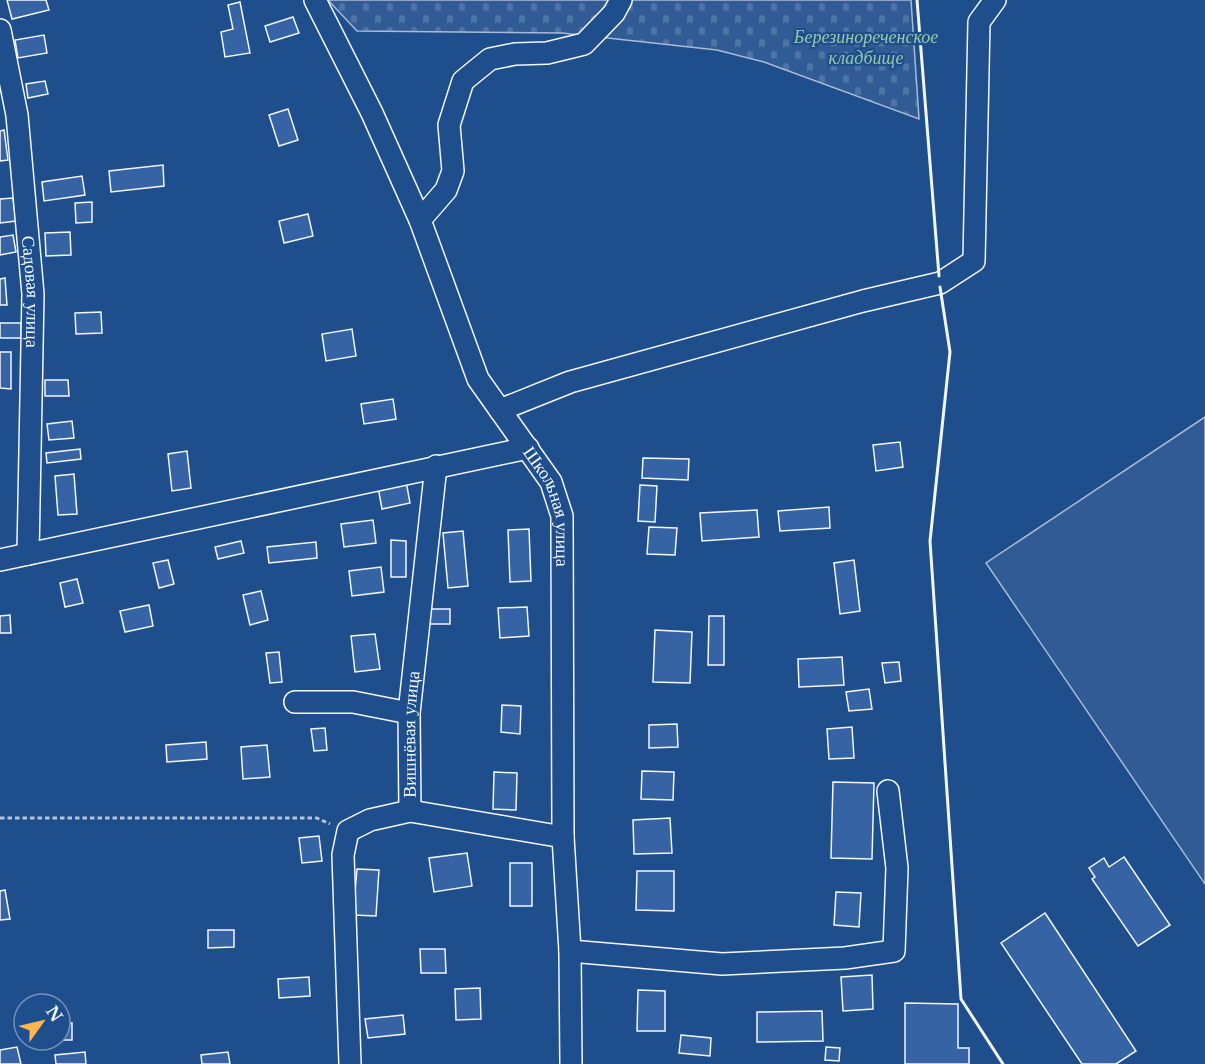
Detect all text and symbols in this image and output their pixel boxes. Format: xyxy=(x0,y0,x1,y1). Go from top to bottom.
park label: Березинореченское кладбище xyxy=(793,26,938,69)
street label: Садовая улица xyxy=(17,235,44,348)
street label: Школьная улица xyxy=(518,442,573,567)
street label: Вишнёвая улица xyxy=(398,670,425,798)
north arrow xyxy=(12,992,72,1052)
text: N xyxy=(42,1002,67,1025)

